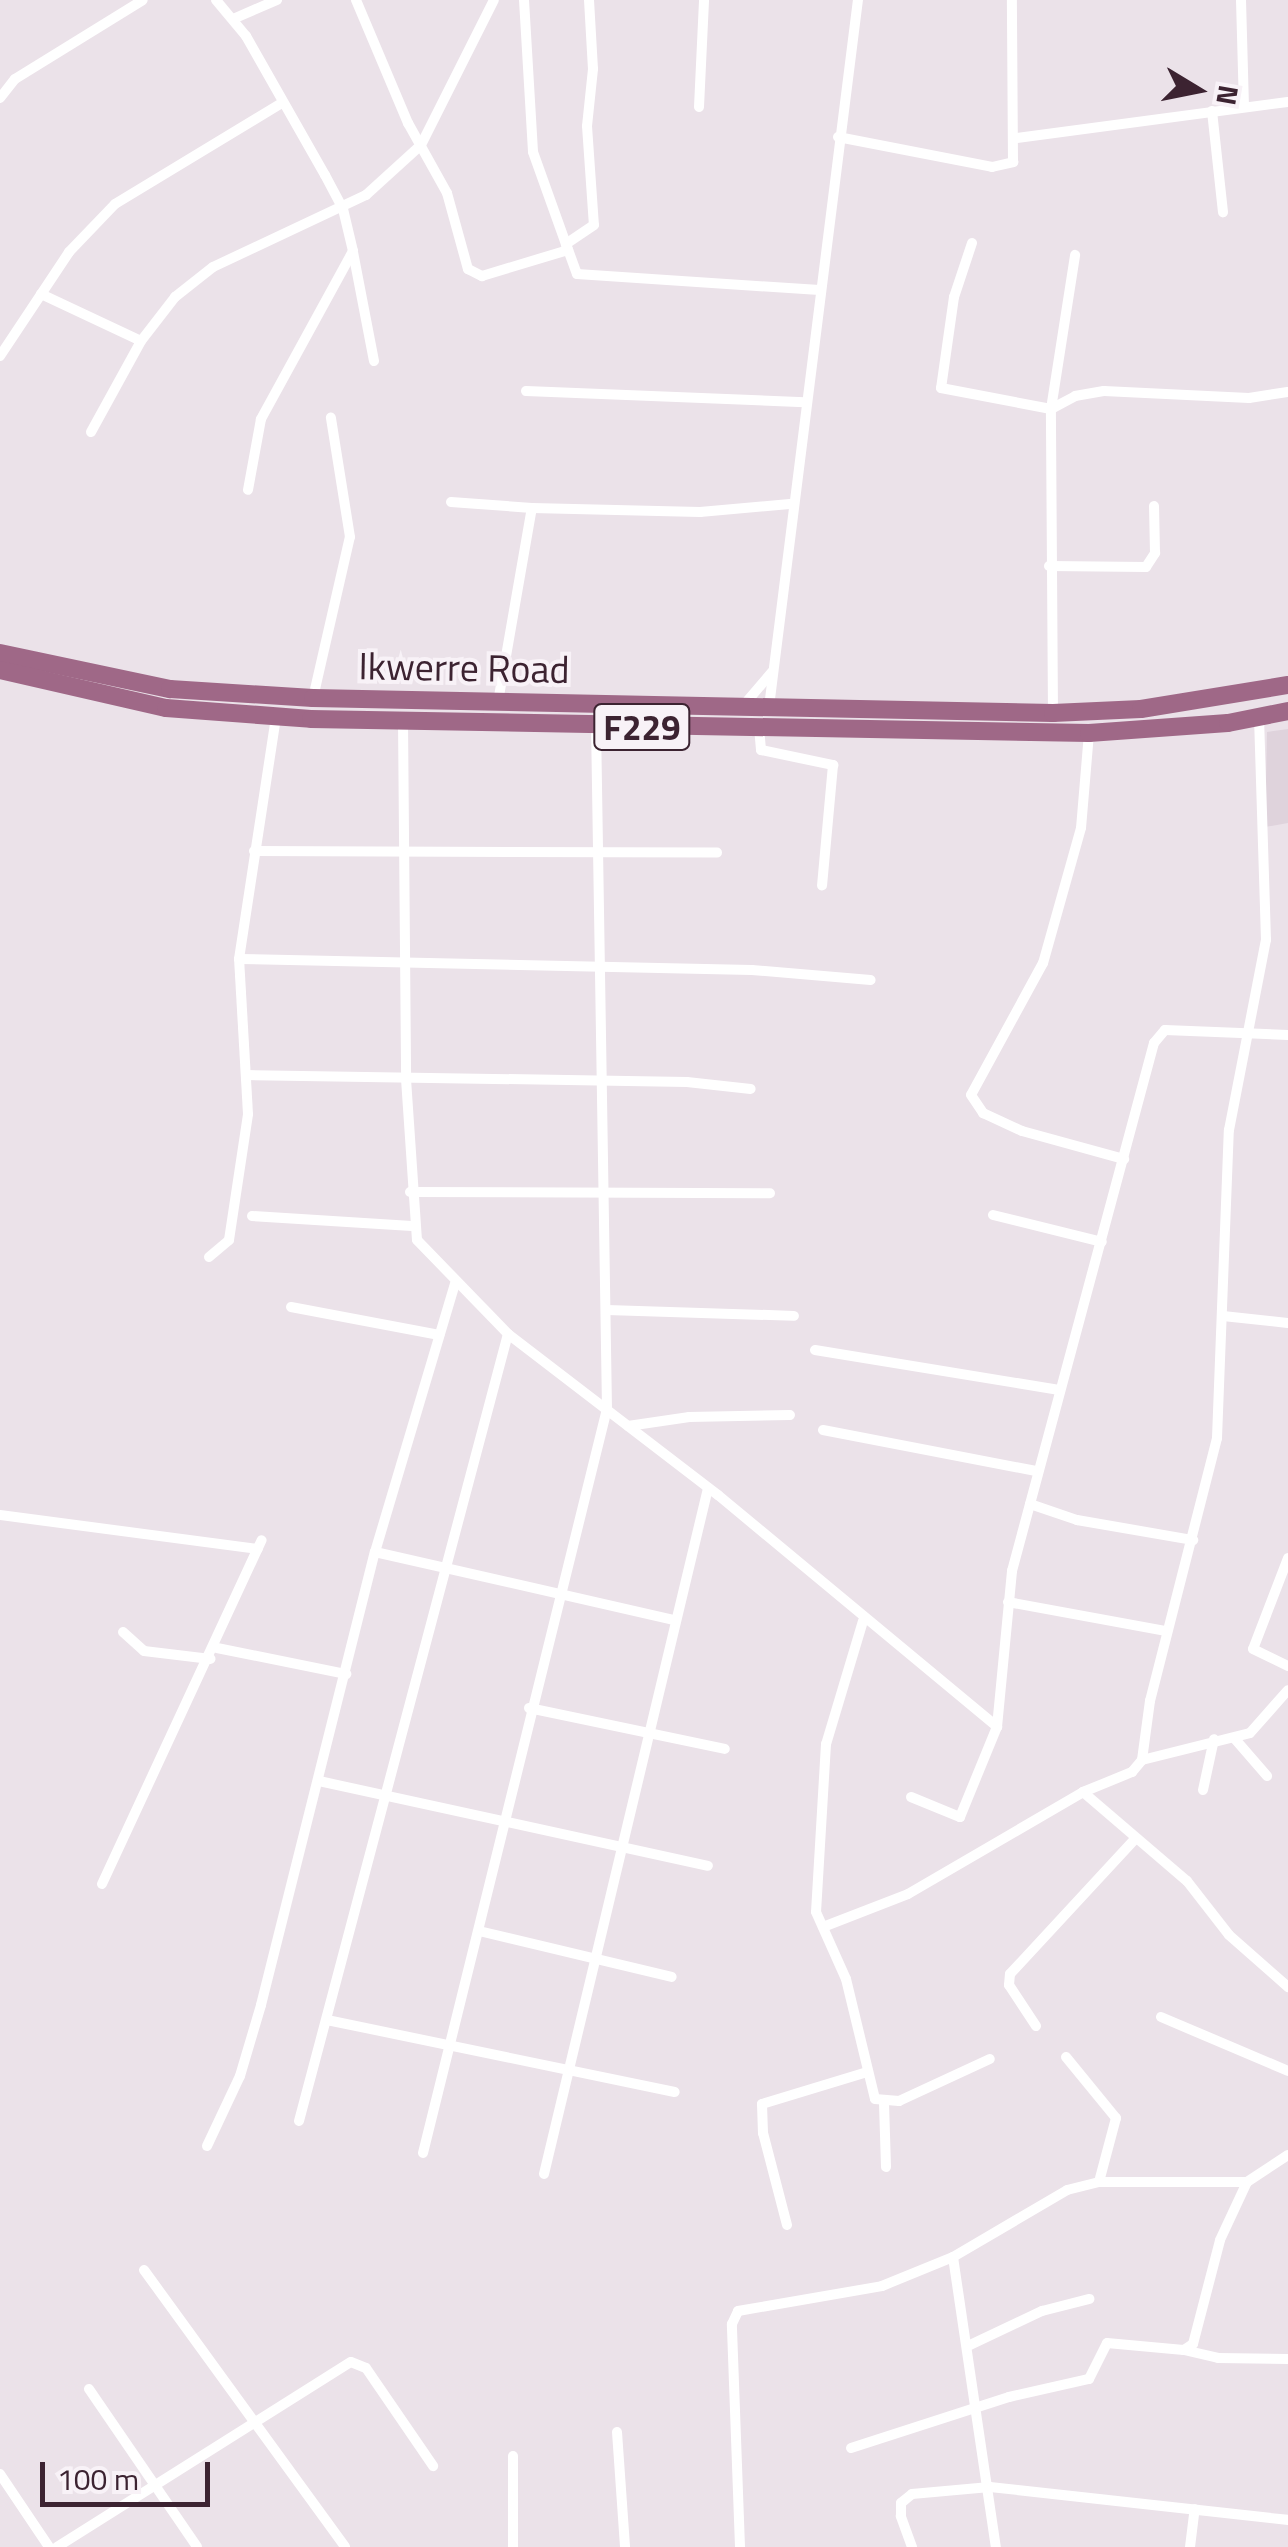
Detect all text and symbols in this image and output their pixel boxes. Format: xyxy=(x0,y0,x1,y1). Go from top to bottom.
north arrow xyxy=(1148,40,1248,140)
text: N xyxy=(1205,82,1251,109)
street label: Ikwerre Road xyxy=(358,643,570,693)
road number: F229 xyxy=(592,697,692,757)
scale bar xyxy=(45,2442,215,2504)
text: 100 m xyxy=(57,2456,139,2502)

